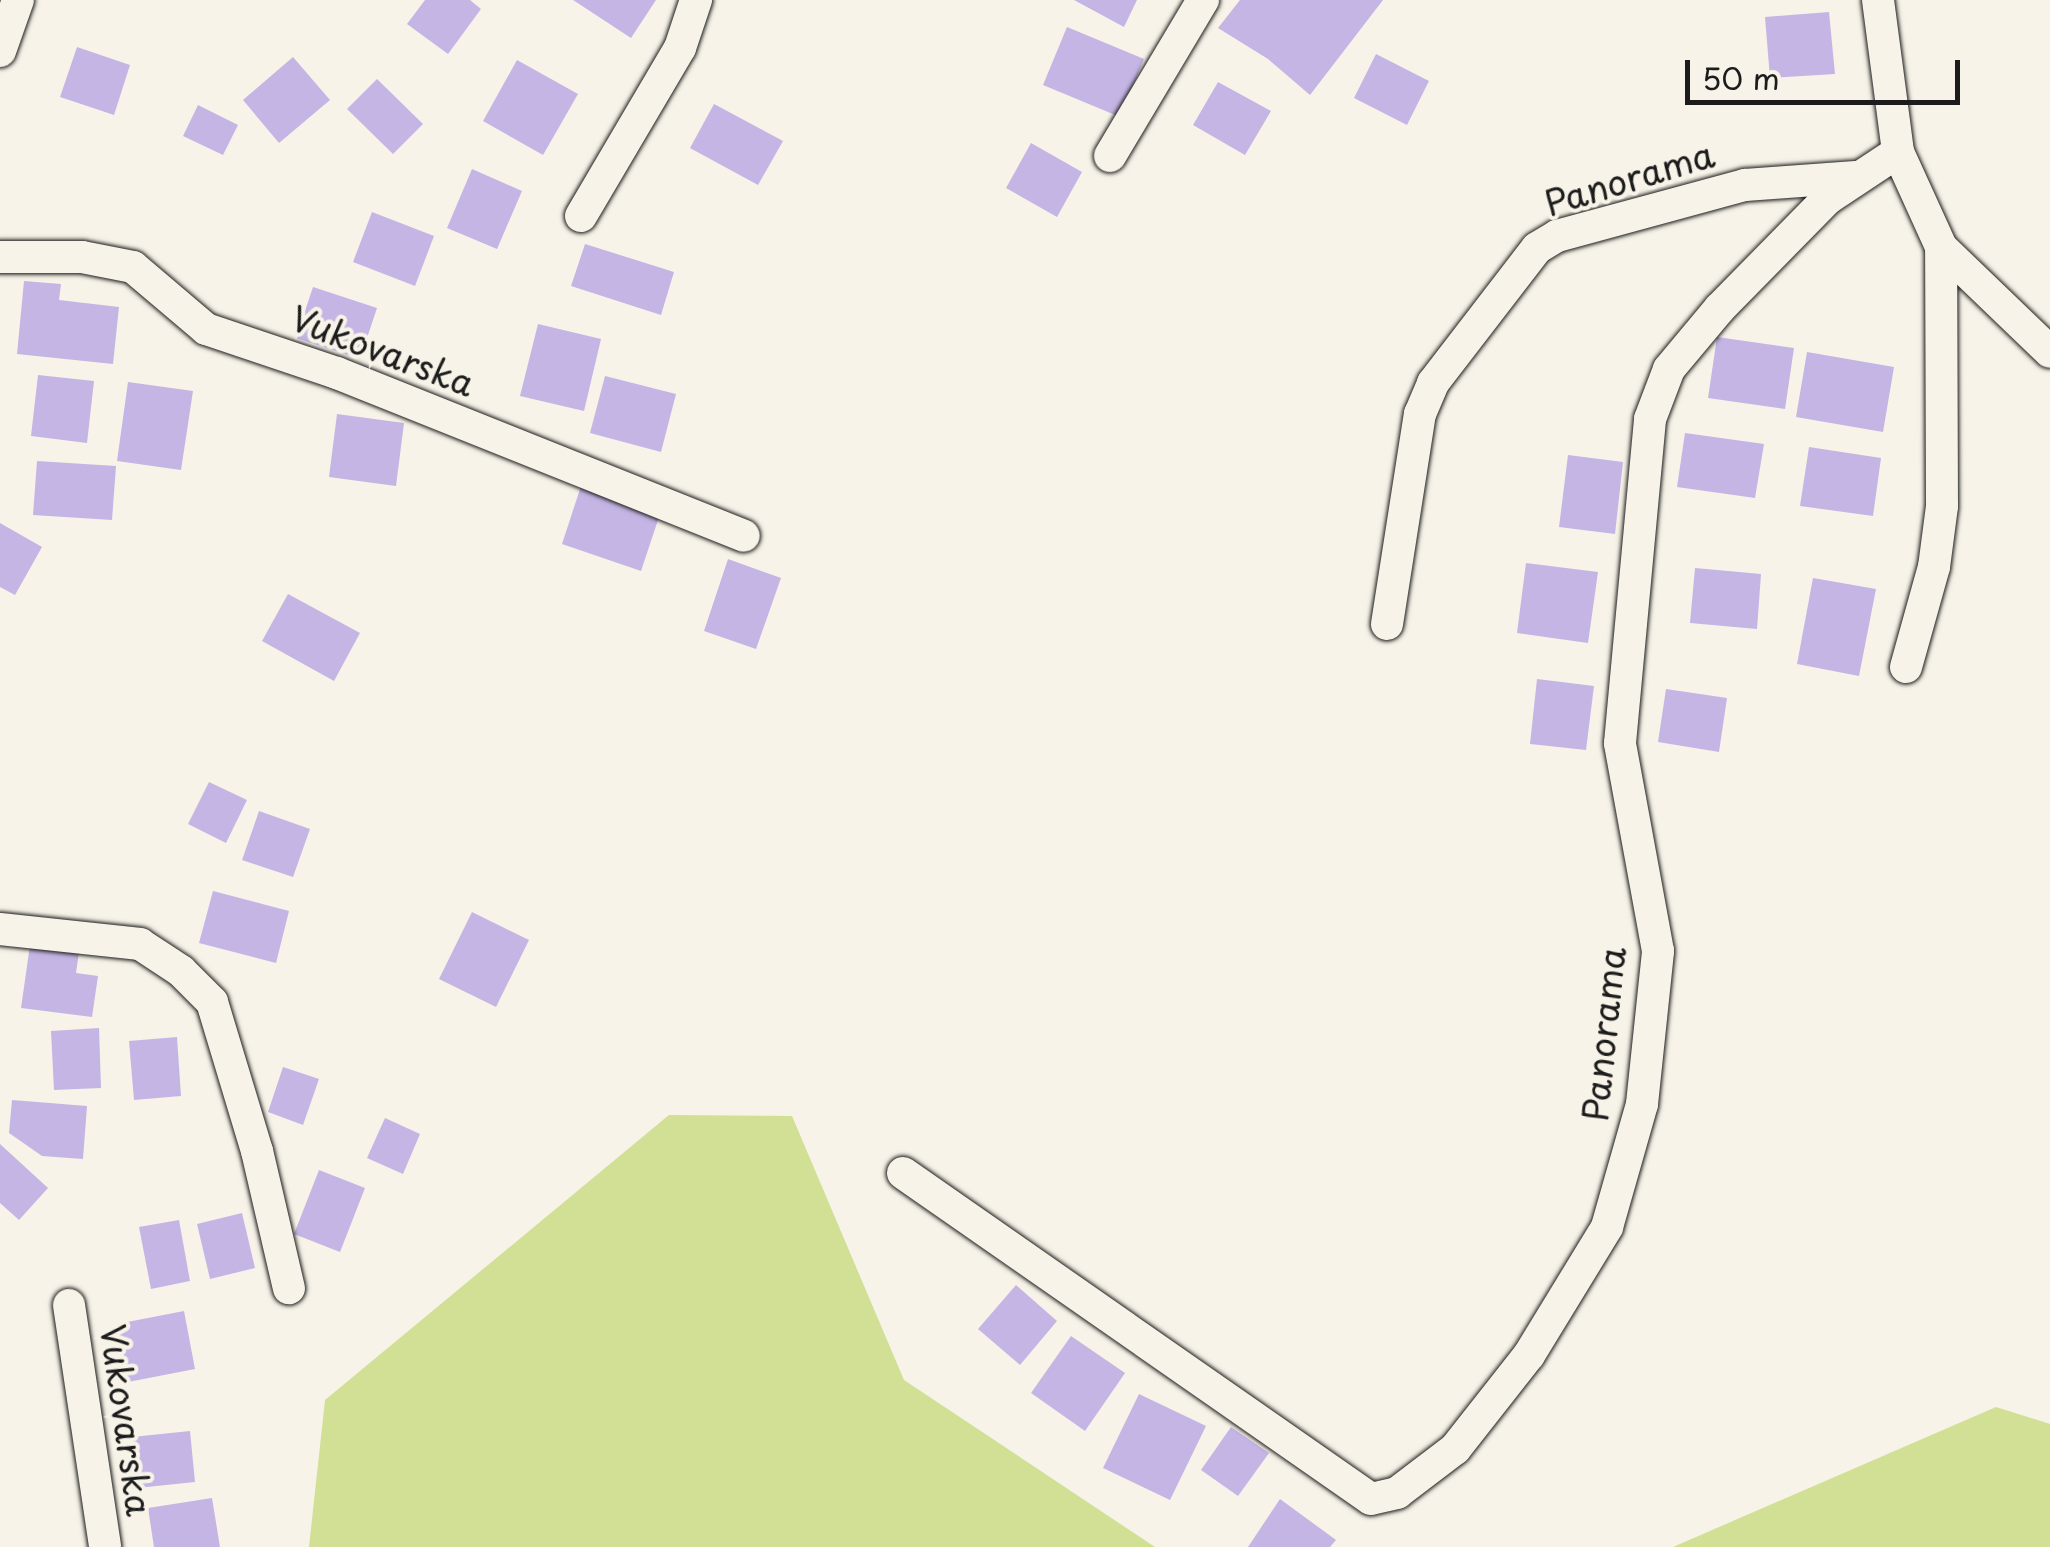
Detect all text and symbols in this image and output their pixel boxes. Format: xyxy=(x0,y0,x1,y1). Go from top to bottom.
scale bar xyxy=(1690,40,1965,102)
text: 50 m xyxy=(1702,55,1780,100)
street label: Panorama xyxy=(1539,132,1719,224)
street label: Vukovarska xyxy=(285,296,481,404)
street label: Panorama xyxy=(1573,945,1633,1123)
street label: Vukovarska xyxy=(93,1321,161,1519)

